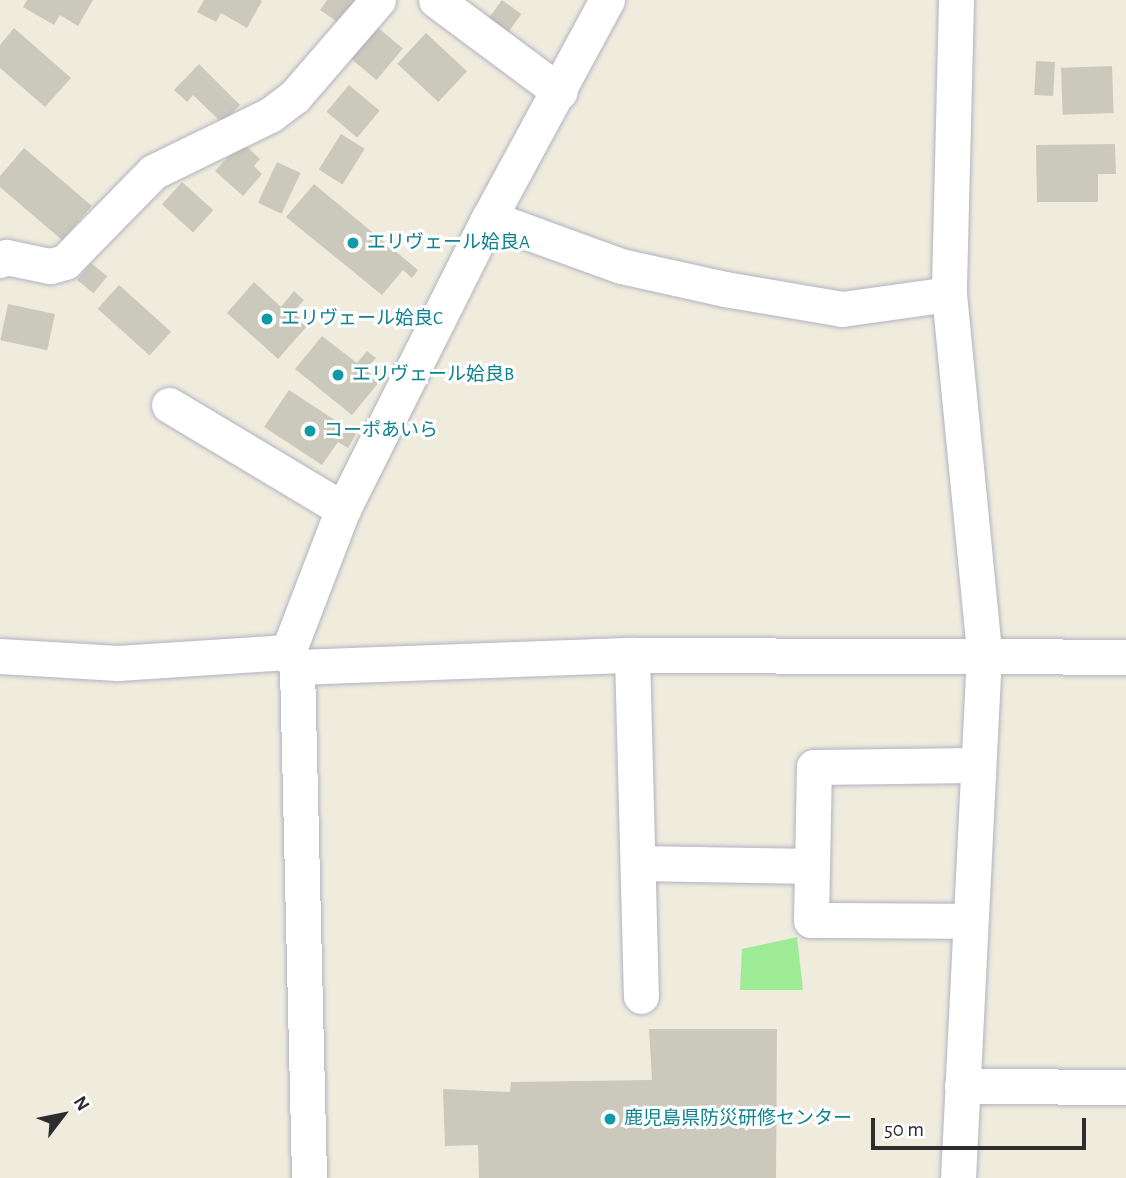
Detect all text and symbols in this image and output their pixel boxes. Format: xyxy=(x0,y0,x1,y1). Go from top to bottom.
place label: エリヴェール姶良A xyxy=(367,232,530,254)
marker: エリヴェール姶良A xyxy=(345,235,361,251)
place label: エリヴェール姶良C xyxy=(281,308,443,330)
marker: エリヴェール姶良C xyxy=(259,311,275,327)
place label: エリヴェール姶良B xyxy=(352,364,514,386)
marker: エリヴェール姶良B xyxy=(330,367,346,383)
place label: コーポあいら xyxy=(324,420,438,442)
marker: コーポあいら xyxy=(302,423,318,439)
north arrow xyxy=(28,1080,98,1150)
text: N xyxy=(70,1093,93,1114)
scale bar xyxy=(874,1104,1089,1148)
place label: 鹿児島県防災研修センター xyxy=(624,1108,852,1130)
marker: 鹿児島県防災研修センター xyxy=(602,1111,618,1127)
text: 50 m xyxy=(884,1119,924,1140)

